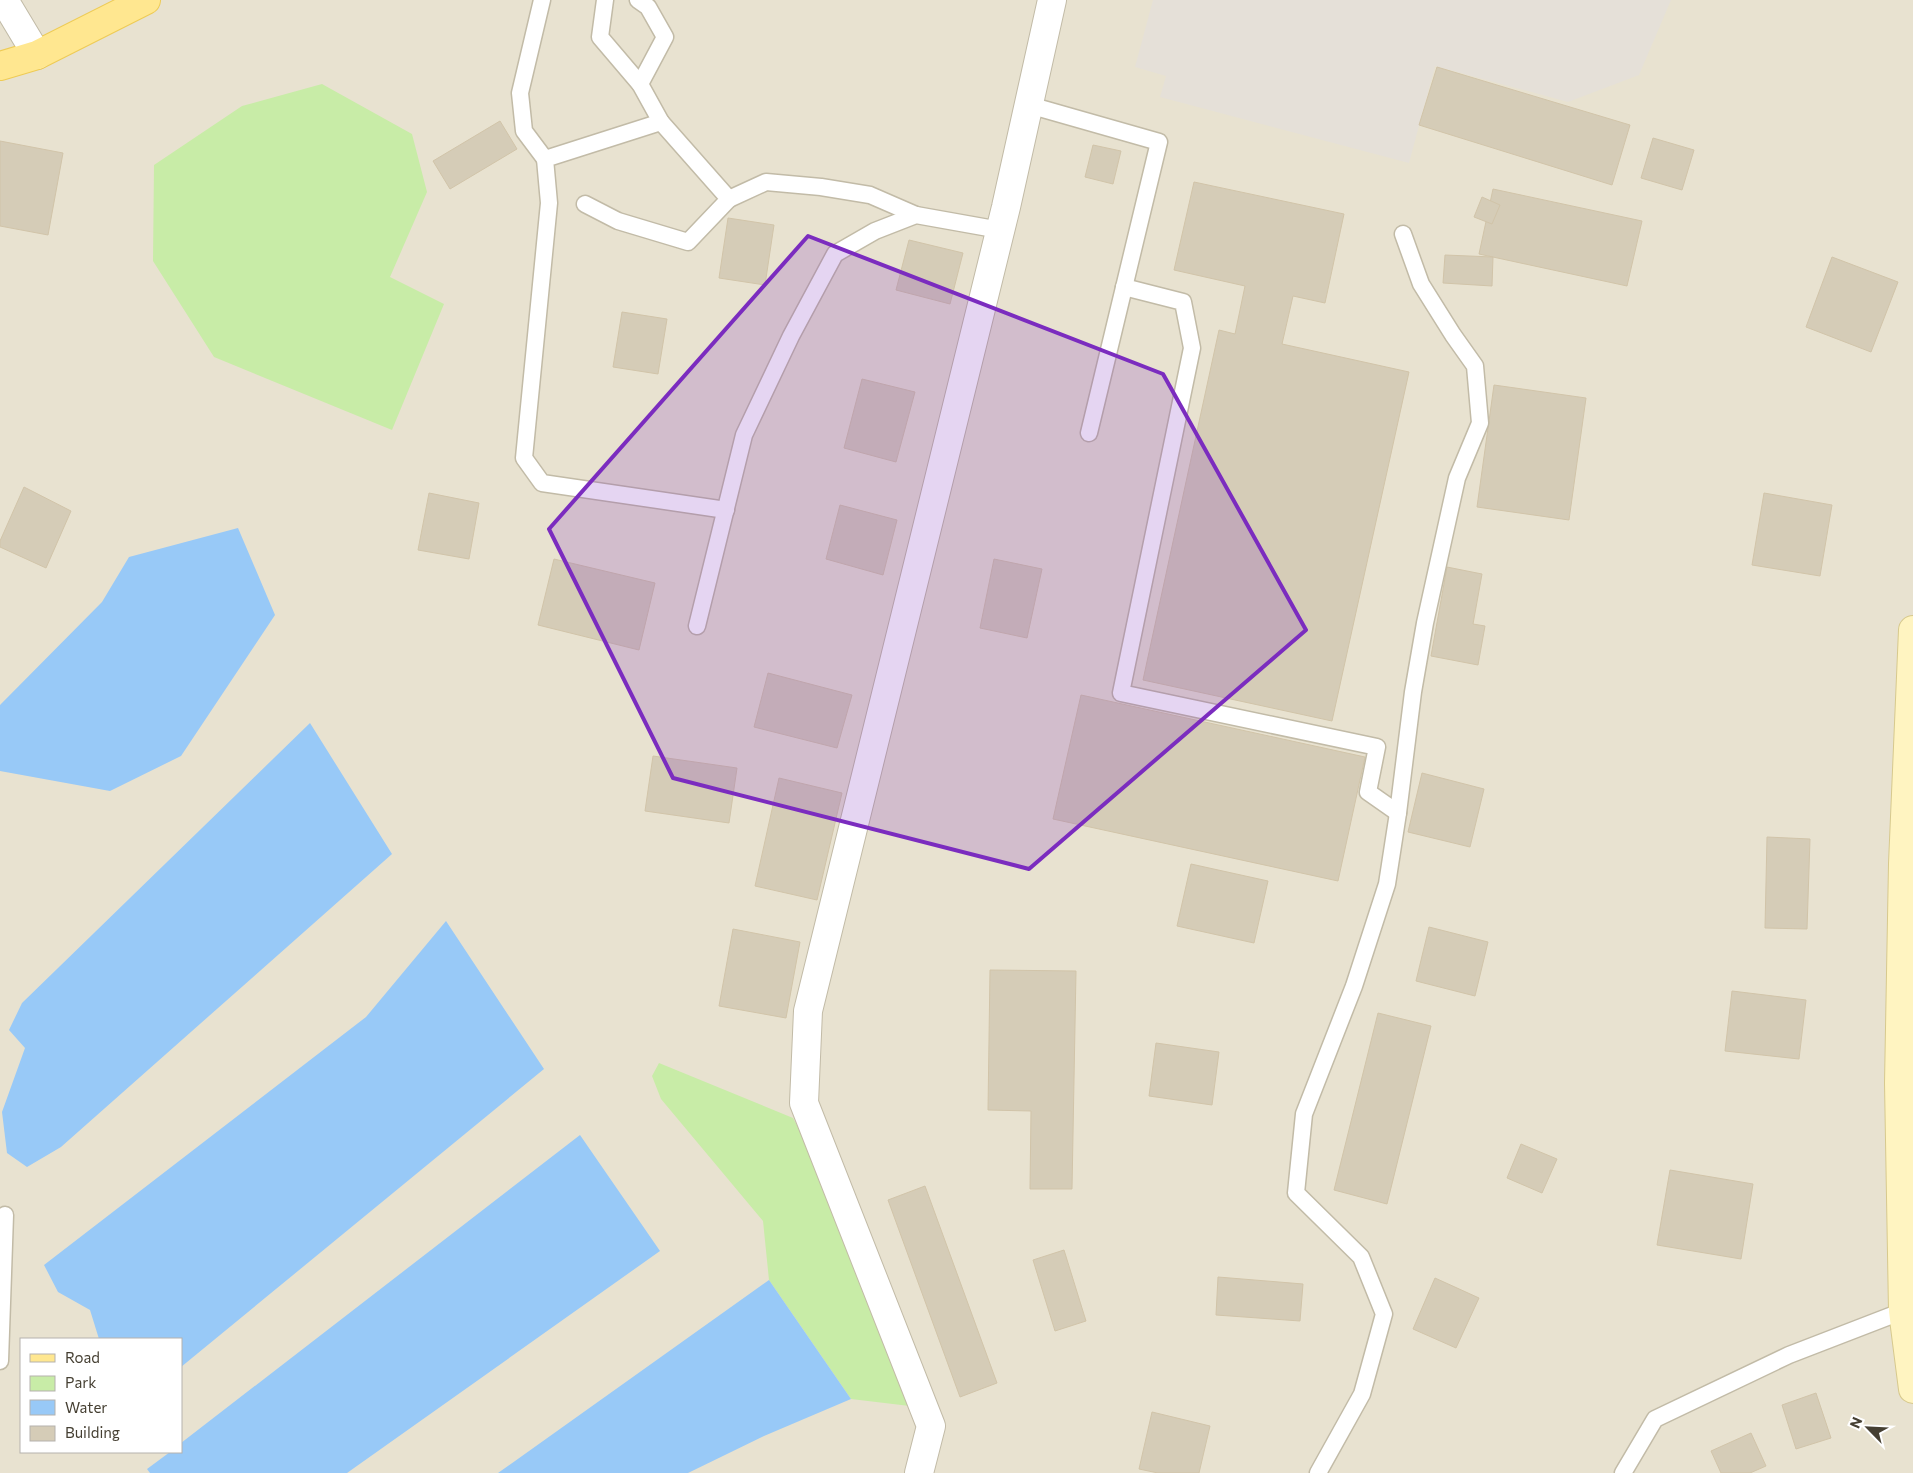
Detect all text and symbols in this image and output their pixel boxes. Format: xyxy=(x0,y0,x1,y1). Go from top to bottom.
legend xyxy=(20,1338,182,1453)
text: Road xyxy=(65,1348,100,1366)
text: Park xyxy=(65,1373,96,1391)
text: Water xyxy=(65,1398,107,1416)
north arrow xyxy=(1843,1403,1893,1453)
text: N xyxy=(1846,1414,1866,1431)
text: Building xyxy=(65,1423,120,1441)

